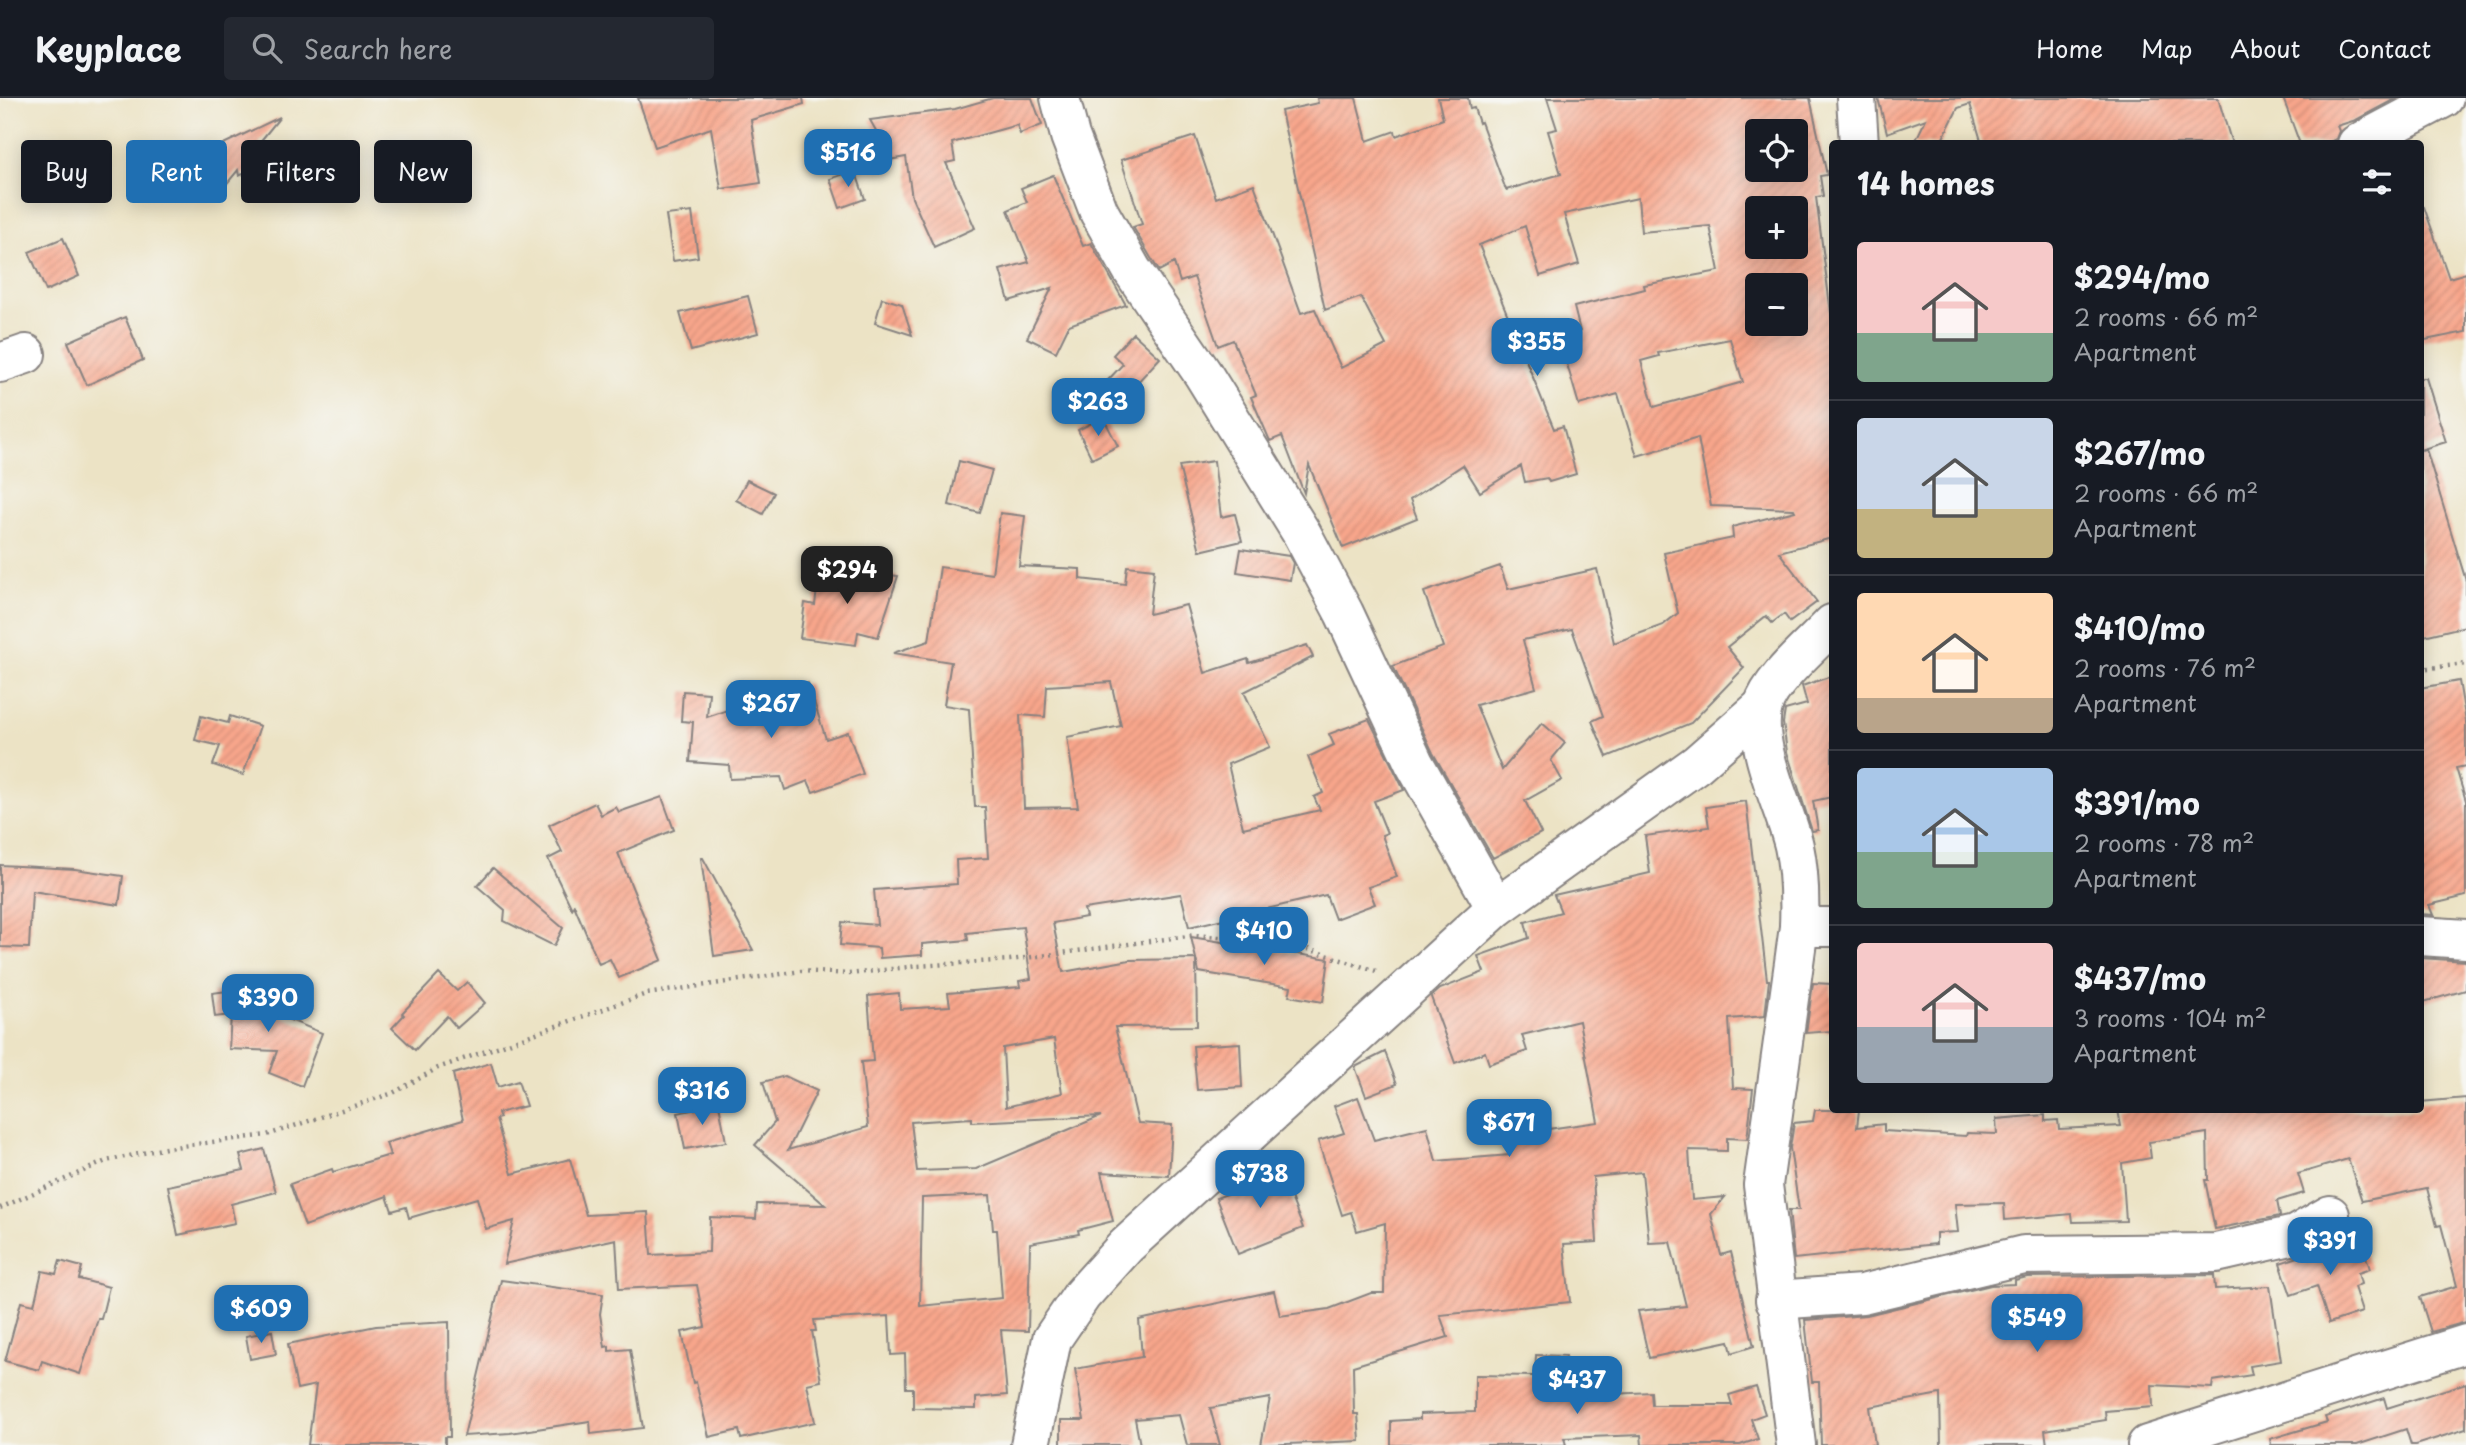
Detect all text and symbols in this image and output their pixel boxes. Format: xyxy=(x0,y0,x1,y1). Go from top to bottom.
search box xyxy=(224,17,714,80)
text: Keyplace xyxy=(35,23,182,73)
icon: search xyxy=(248,29,286,67)
text: Search here xyxy=(304,29,452,68)
text: Home xyxy=(2036,30,2103,66)
text: Map xyxy=(2141,30,2192,66)
text: About xyxy=(2230,30,2300,66)
text: Contact xyxy=(2338,30,2431,66)
map controls xyxy=(1745,119,1808,336)
button: locate xyxy=(1745,119,1808,182)
pin: $516 xyxy=(807,130,889,189)
text: $516 xyxy=(820,134,876,169)
chip: Buy xyxy=(21,140,112,203)
chip: Rent xyxy=(126,140,227,203)
chip: Filters xyxy=(241,140,360,203)
chip: New xyxy=(374,140,472,203)
text: 14 homes xyxy=(1857,160,1995,205)
icon: filters xyxy=(2358,163,2396,201)
button: + xyxy=(1745,196,1808,259)
text: $294/mo xyxy=(2074,254,2210,299)
icon: home xyxy=(1913,270,1997,354)
button: − xyxy=(1745,273,1808,336)
text: 2 rooms · 66 m² xyxy=(2074,299,2258,334)
pin: $355 xyxy=(1496,318,1578,378)
text: $355 xyxy=(1508,323,1566,358)
text: Apartment xyxy=(2074,334,2197,369)
pin: $263 xyxy=(1057,378,1139,438)
text: $263 xyxy=(1068,383,1128,418)
text: $267/mo xyxy=(2074,430,2205,475)
icon: home xyxy=(1913,446,1997,530)
text: 2 rooms · 66 m² xyxy=(2074,475,2258,510)
text: Apartment xyxy=(2074,510,2197,545)
pin: $294 xyxy=(806,546,888,606)
text: $294 xyxy=(817,551,877,586)
text: $410/mo xyxy=(2074,605,2205,650)
icon: home xyxy=(1913,621,1997,705)
text: 2 rooms · 76 m² xyxy=(2074,650,2256,685)
pin: $267 xyxy=(730,680,812,740)
text: $267 xyxy=(742,685,800,720)
text: Apartment xyxy=(2074,685,2197,720)
text: $391/mo xyxy=(2074,780,2200,825)
icon: home xyxy=(1913,796,1997,880)
text: 2 rooms · 78 m² xyxy=(2074,825,2254,860)
text: Apartment xyxy=(2074,860,2197,895)
pin: $410 xyxy=(1223,908,1305,967)
text: $410 xyxy=(1235,912,1293,947)
text: $437/mo xyxy=(2074,955,2206,1000)
icon: home xyxy=(1913,971,1997,1055)
pin: $390 xyxy=(227,974,309,1034)
text: $390 xyxy=(238,979,298,1014)
text: 3 rooms · 104 m² xyxy=(2074,1000,2267,1035)
text: Apartment xyxy=(2074,1035,2197,1070)
pin: $316 xyxy=(661,1068,743,1127)
text: $316 xyxy=(674,1072,730,1107)
pin: $671 xyxy=(1468,1100,1550,1159)
text: $671 xyxy=(1483,1104,1535,1139)
pin: $738 xyxy=(1219,1150,1301,1210)
text: $738 xyxy=(1231,1155,1289,1190)
pin: $391 xyxy=(2289,1218,2371,1277)
text: $391 xyxy=(2304,1222,2356,1257)
pin: $609 xyxy=(220,1286,302,1345)
text: $609 xyxy=(230,1290,292,1325)
pin: $549 xyxy=(1996,1294,2078,1354)
text: $549 xyxy=(2008,1299,2066,1334)
pin: $437 xyxy=(1536,1356,1618,1416)
text: $437 xyxy=(1548,1361,1606,1396)

